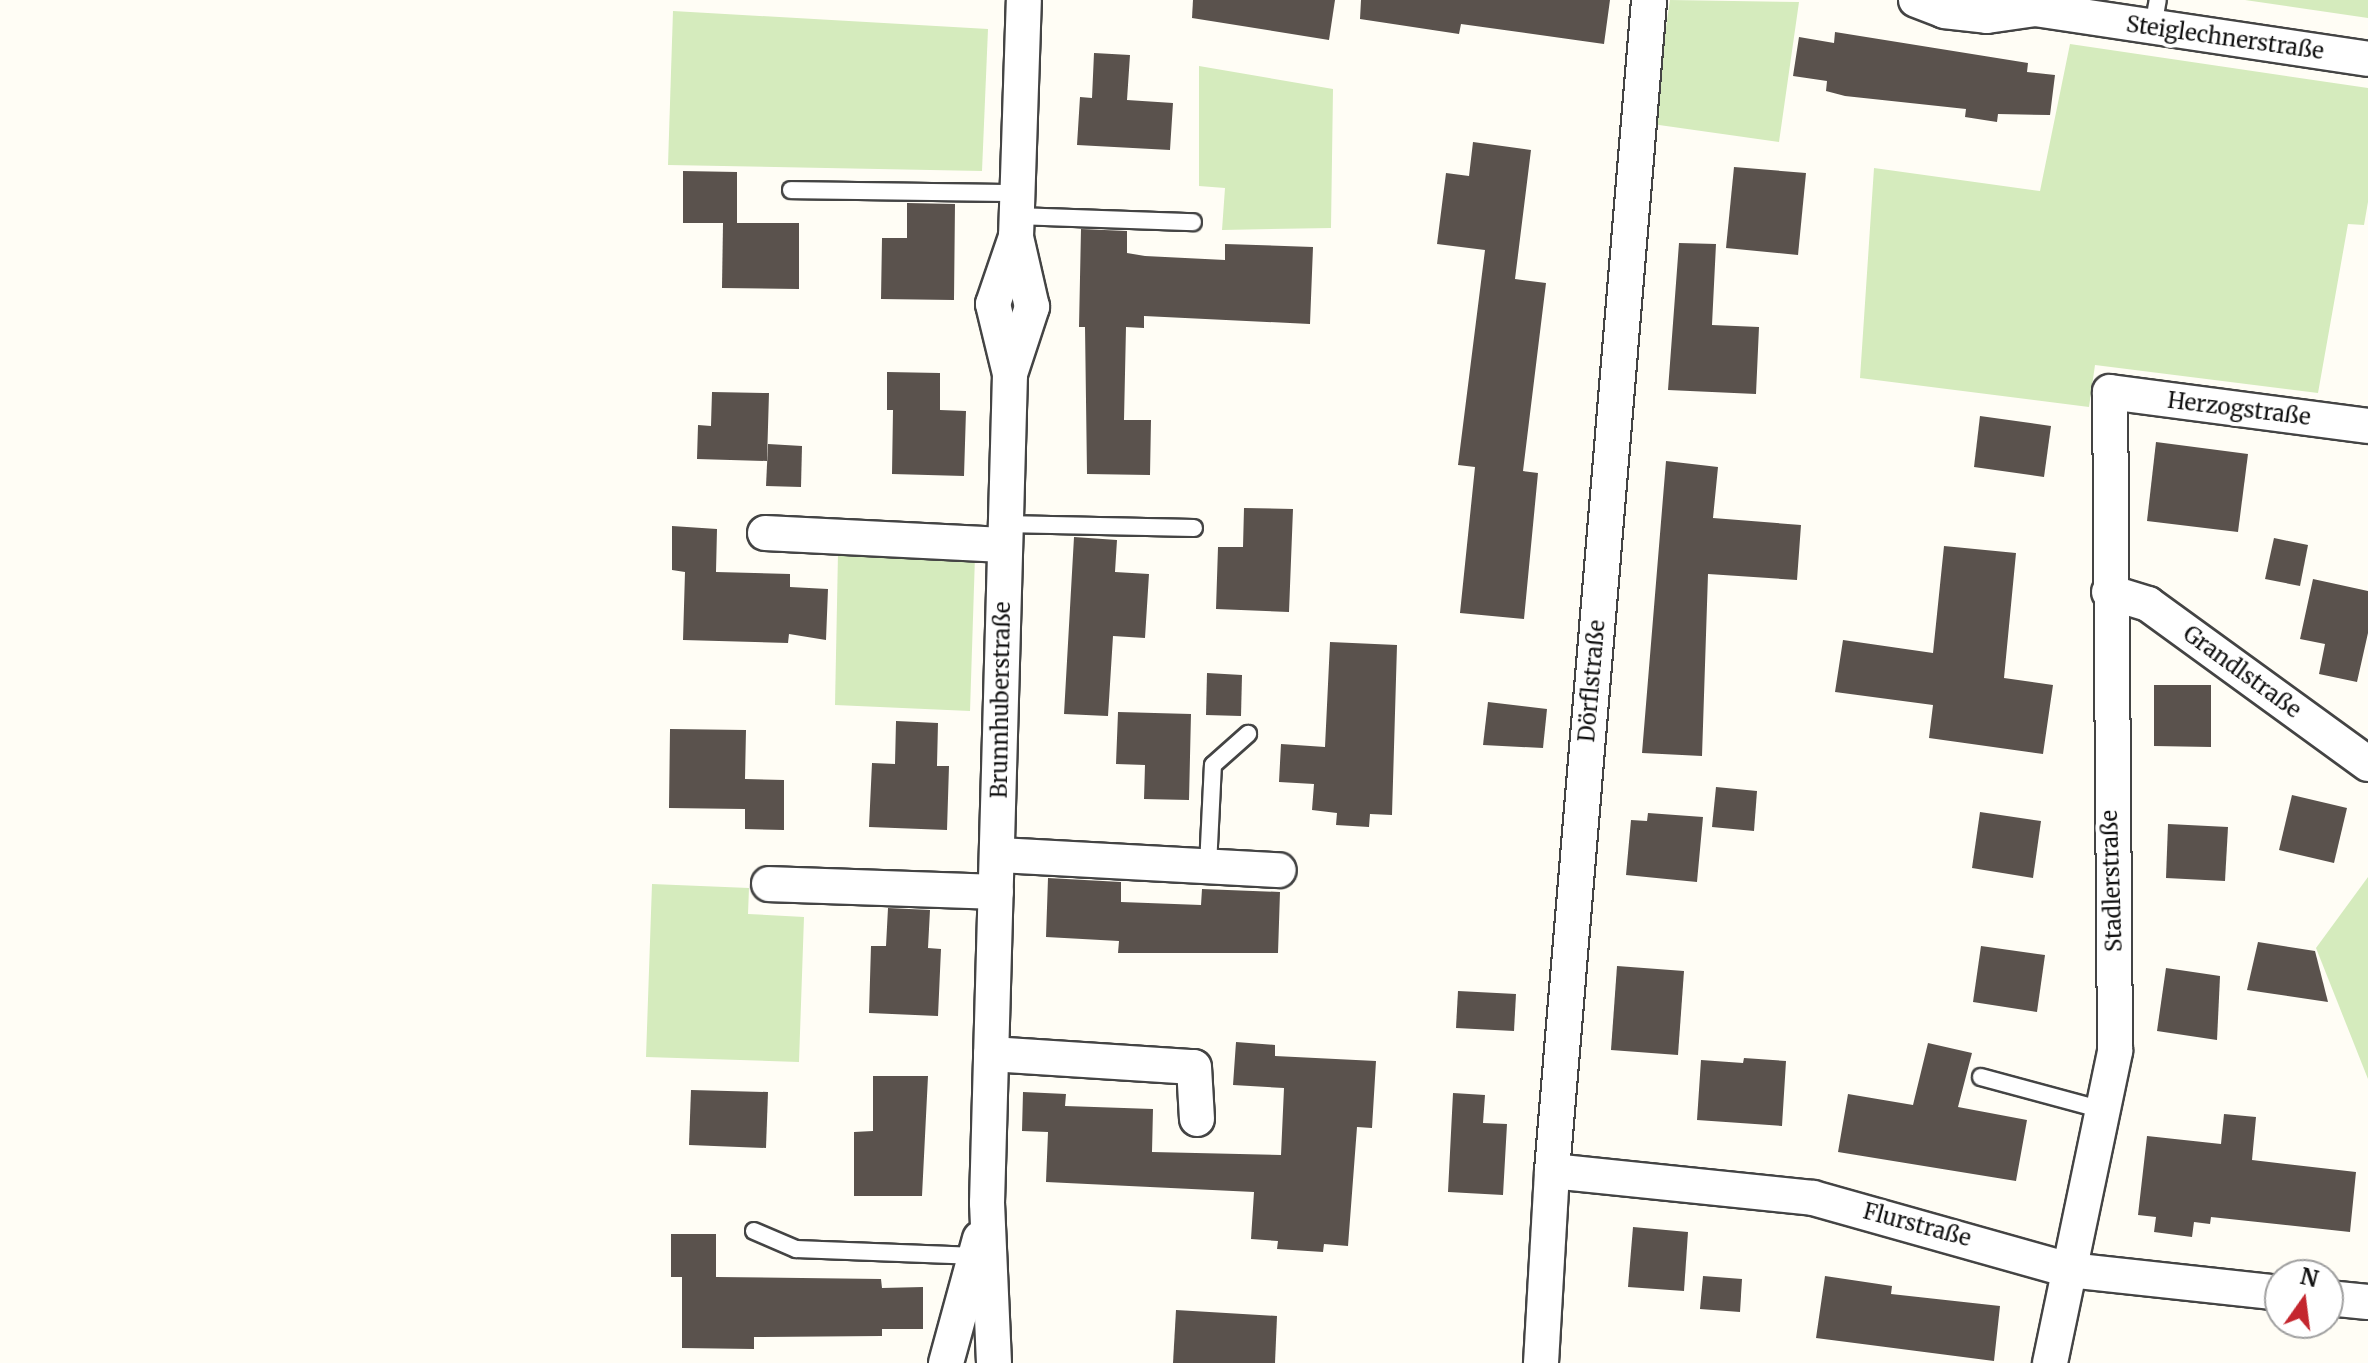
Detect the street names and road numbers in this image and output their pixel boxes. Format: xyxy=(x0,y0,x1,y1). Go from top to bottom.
street label: Steiglechnerstraße xyxy=(2124,11,2326,65)
street label: Herzogstraße xyxy=(2166,387,2312,431)
street label: Brunnhuberstraße xyxy=(986,601,1016,799)
street label: Dörflstraße xyxy=(1574,619,1610,743)
street label: Grandlstraße xyxy=(2178,620,2306,724)
street label: Stadlerstraße xyxy=(2096,810,2128,952)
street label: Flurstraße xyxy=(1860,1198,1974,1252)

